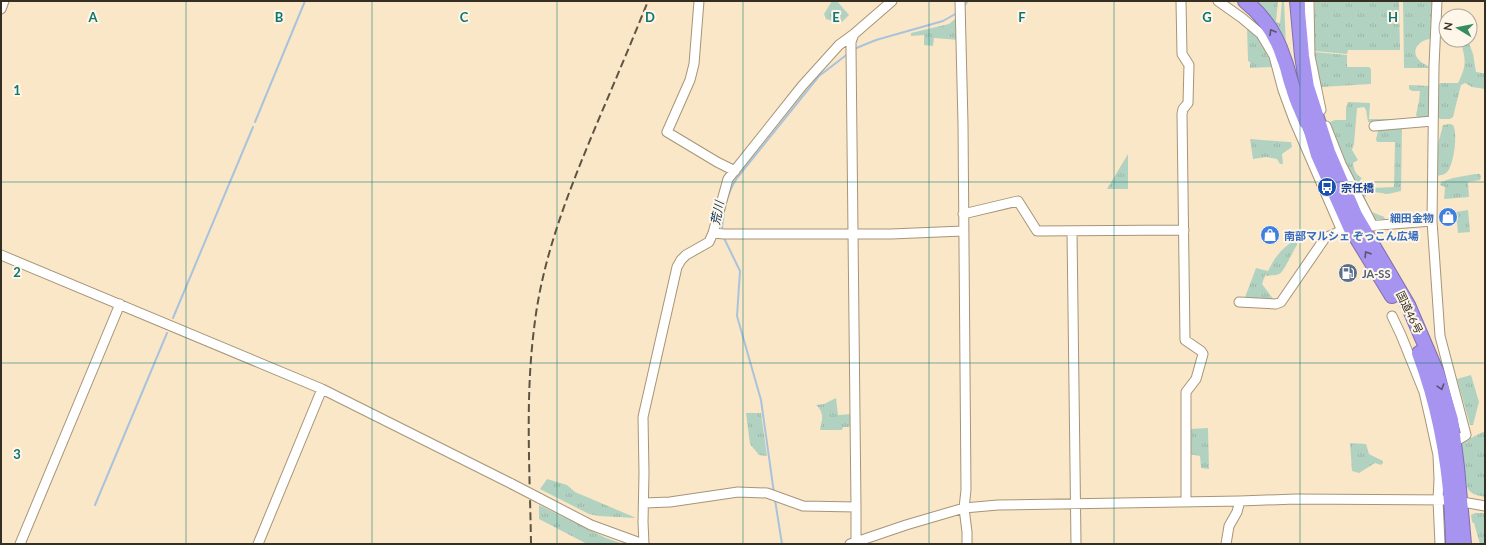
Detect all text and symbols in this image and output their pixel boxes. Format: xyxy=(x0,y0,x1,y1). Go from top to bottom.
north arrow xyxy=(1438,8,1478,48)
text: A xyxy=(87,9,98,25)
text: B xyxy=(275,9,284,25)
text: C xyxy=(460,9,469,25)
text: D xyxy=(645,9,655,25)
text: E xyxy=(832,9,840,25)
text: F xyxy=(1018,9,1026,25)
text: G xyxy=(1202,9,1212,25)
text: H xyxy=(1388,9,1398,25)
text: N xyxy=(1441,21,1455,31)
one-way arrow xyxy=(1270,29,1277,36)
text: 1 xyxy=(13,82,21,98)
bus stop icon: 宗任橋 xyxy=(1316,176,1338,198)
place label: 宗任橋 xyxy=(1341,181,1374,194)
water label: 荒川 xyxy=(707,198,727,226)
shop icon: 細田金物 xyxy=(1437,206,1459,228)
place label: 細田金物 xyxy=(1390,211,1434,224)
shop icon: 南部マルシェ ぞっこん広場 xyxy=(1259,224,1281,246)
place label: 南部マルシェ ぞっこん広場 xyxy=(1284,229,1419,242)
one-way arrow xyxy=(1365,251,1372,258)
fuel station icon: JA-SS xyxy=(1337,262,1359,284)
text: 2 xyxy=(13,264,21,280)
place label: JA-SS xyxy=(1362,267,1390,280)
street label: 国道46号 xyxy=(1394,289,1426,335)
one-way arrow xyxy=(1436,384,1445,391)
text: 3 xyxy=(13,446,21,462)

